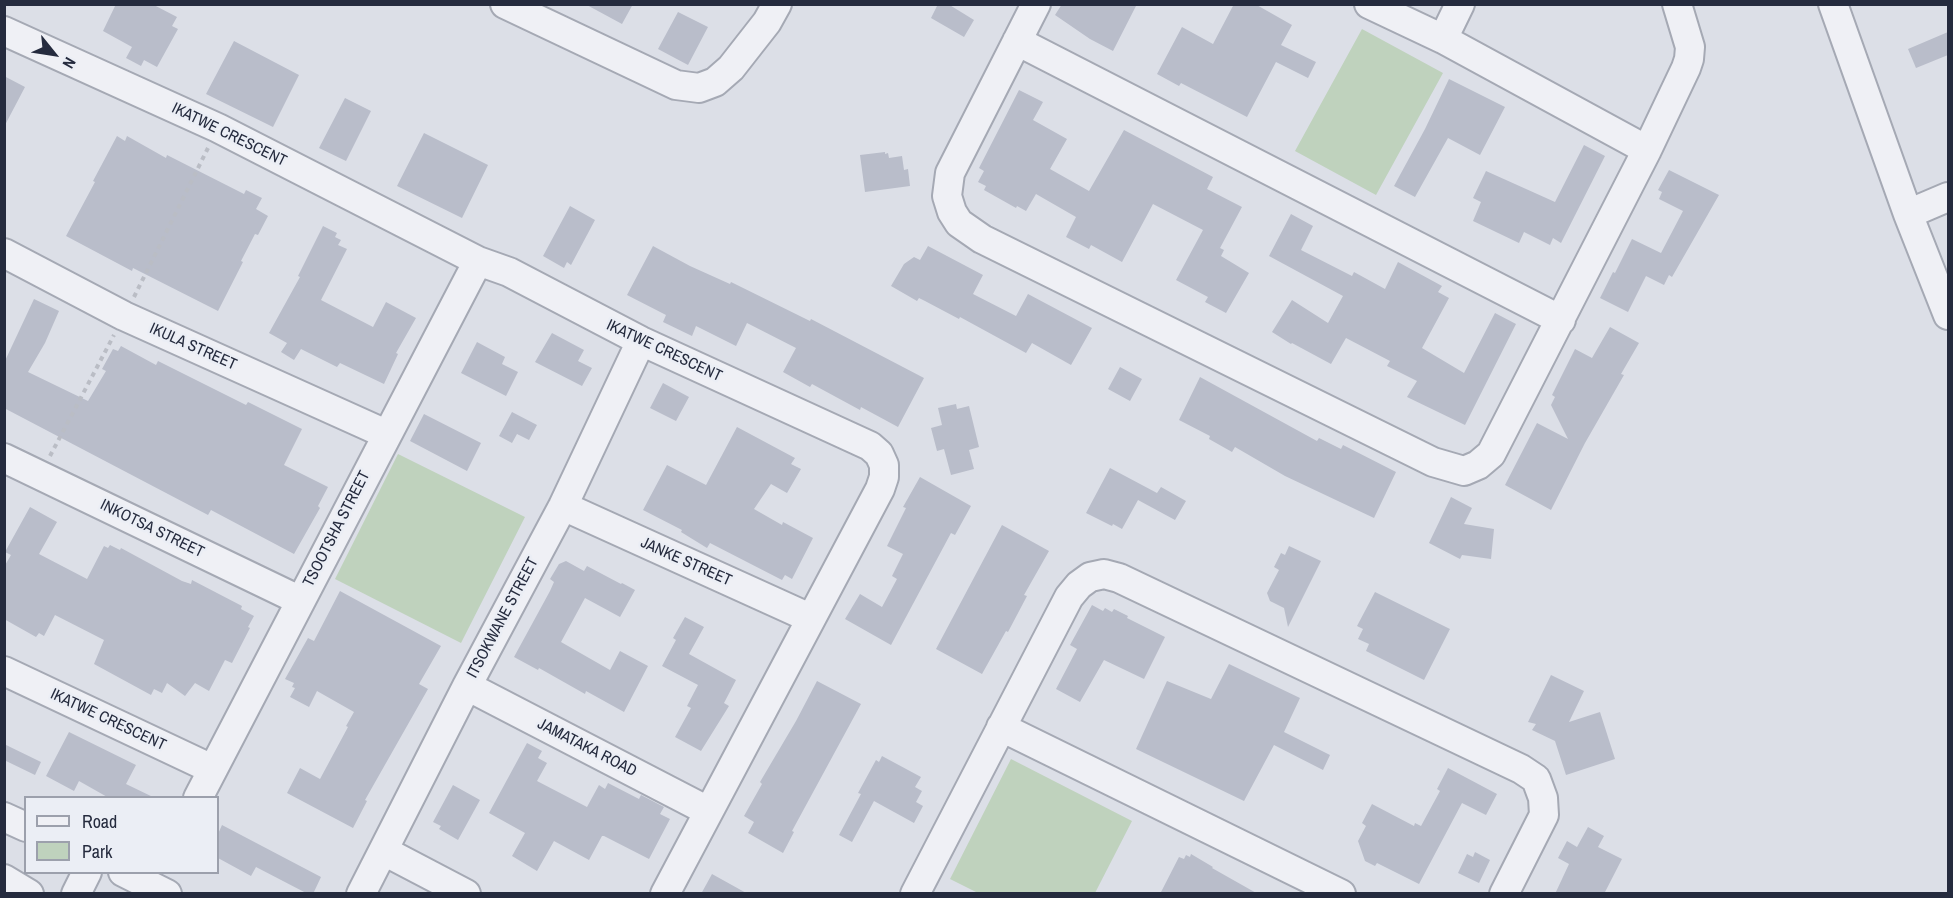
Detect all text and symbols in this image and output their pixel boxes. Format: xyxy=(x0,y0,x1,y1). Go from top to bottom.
north arrow xyxy=(24,24,84,84)
text: N xyxy=(58,53,81,73)
street label: IKATWE CRESCENT xyxy=(169,99,289,171)
street label: IKATWE CRESCENT xyxy=(603,316,725,386)
street label: IKULA STREET xyxy=(146,319,240,375)
street label: TSOOTSHA STREET xyxy=(299,468,375,590)
street label: INKOTSA STREET xyxy=(97,496,207,562)
street label: JANKE STREET xyxy=(637,533,735,591)
street label: ITSOKWANE STREET xyxy=(463,554,543,682)
street label: IKATWE CRESCENT xyxy=(47,685,169,755)
street label: JAMATAKA ROAD xyxy=(534,715,640,781)
legend xyxy=(24,796,219,874)
text: Road xyxy=(82,809,117,834)
text: Park xyxy=(82,839,112,864)

